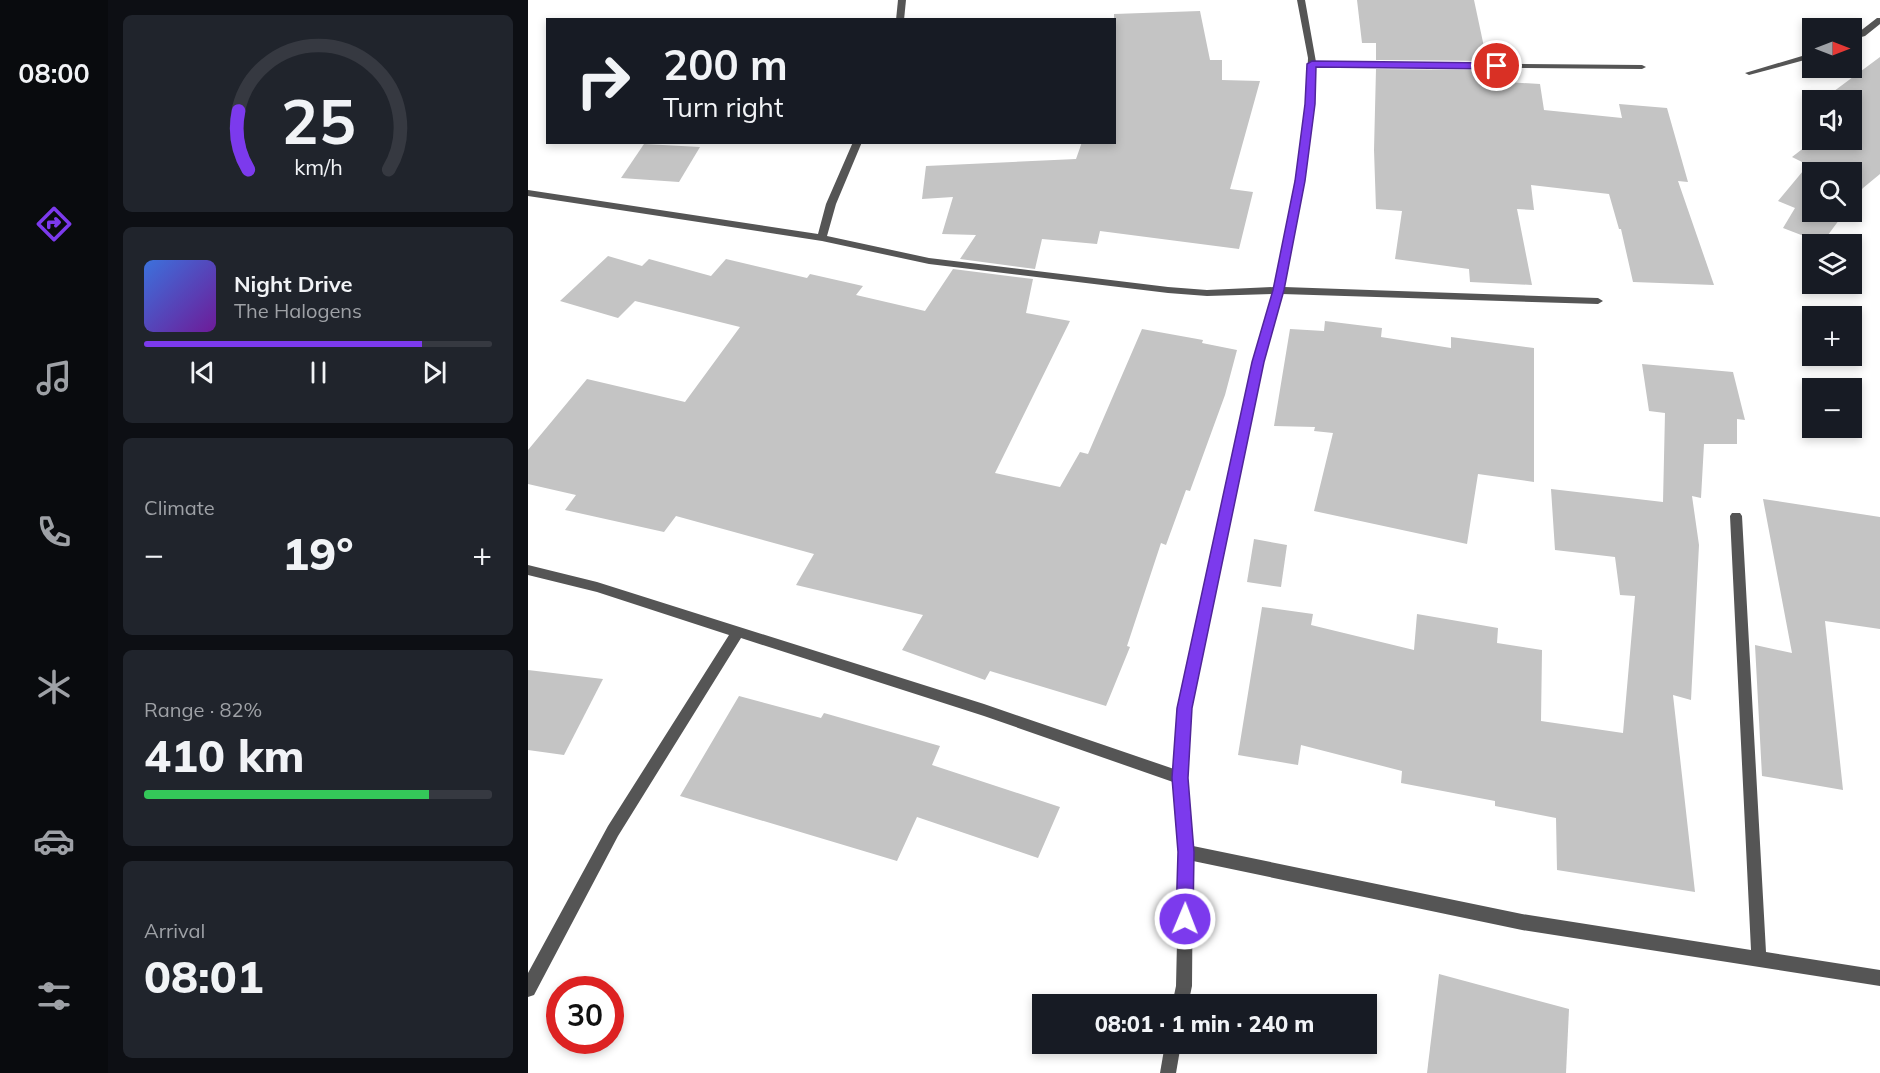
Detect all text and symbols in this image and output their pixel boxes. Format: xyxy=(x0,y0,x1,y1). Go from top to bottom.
north arrow xyxy=(1802,18,1862,78)
map controls xyxy=(1802,18,1862,438)
text: 200 m xyxy=(663,38,788,91)
pin xyxy=(1471,40,1522,91)
icon: right xyxy=(564,42,642,120)
icon: arrive xyxy=(1480,49,1513,82)
text: 08:00 xyxy=(18,56,90,90)
text: 25 xyxy=(281,81,355,160)
text: Turn right xyxy=(663,90,783,124)
button: sound xyxy=(1802,90,1862,150)
text: km/h xyxy=(294,154,342,181)
button: search xyxy=(1802,162,1862,222)
icon: directions xyxy=(33,203,75,245)
button: layers xyxy=(1802,234,1862,294)
text: Night Drive xyxy=(234,270,353,298)
text: The Halogens xyxy=(234,298,362,323)
button: + xyxy=(1802,306,1862,366)
icon: previous xyxy=(186,356,219,389)
icon: pause xyxy=(302,356,335,389)
icon: next xyxy=(418,356,451,389)
icon: music xyxy=(33,357,75,399)
button: − xyxy=(1802,378,1862,438)
text: Climate xyxy=(144,495,215,520)
icon: phone xyxy=(33,511,75,553)
text: 19° xyxy=(282,525,354,581)
text: − xyxy=(144,533,164,574)
text: + xyxy=(472,533,492,574)
icon: climate xyxy=(33,666,75,708)
text: Range · 82% xyxy=(144,697,262,722)
text: 410 km xyxy=(144,727,305,783)
icon: car xyxy=(33,820,75,862)
position arrow xyxy=(1153,887,1217,951)
text: Arrival xyxy=(144,918,205,943)
text: 08:01 xyxy=(144,948,264,1004)
icon: filters xyxy=(33,975,75,1017)
speed limit sign: 30 xyxy=(546,976,624,1054)
text: 08:01 · 1 min · 240 m xyxy=(1095,1010,1314,1038)

